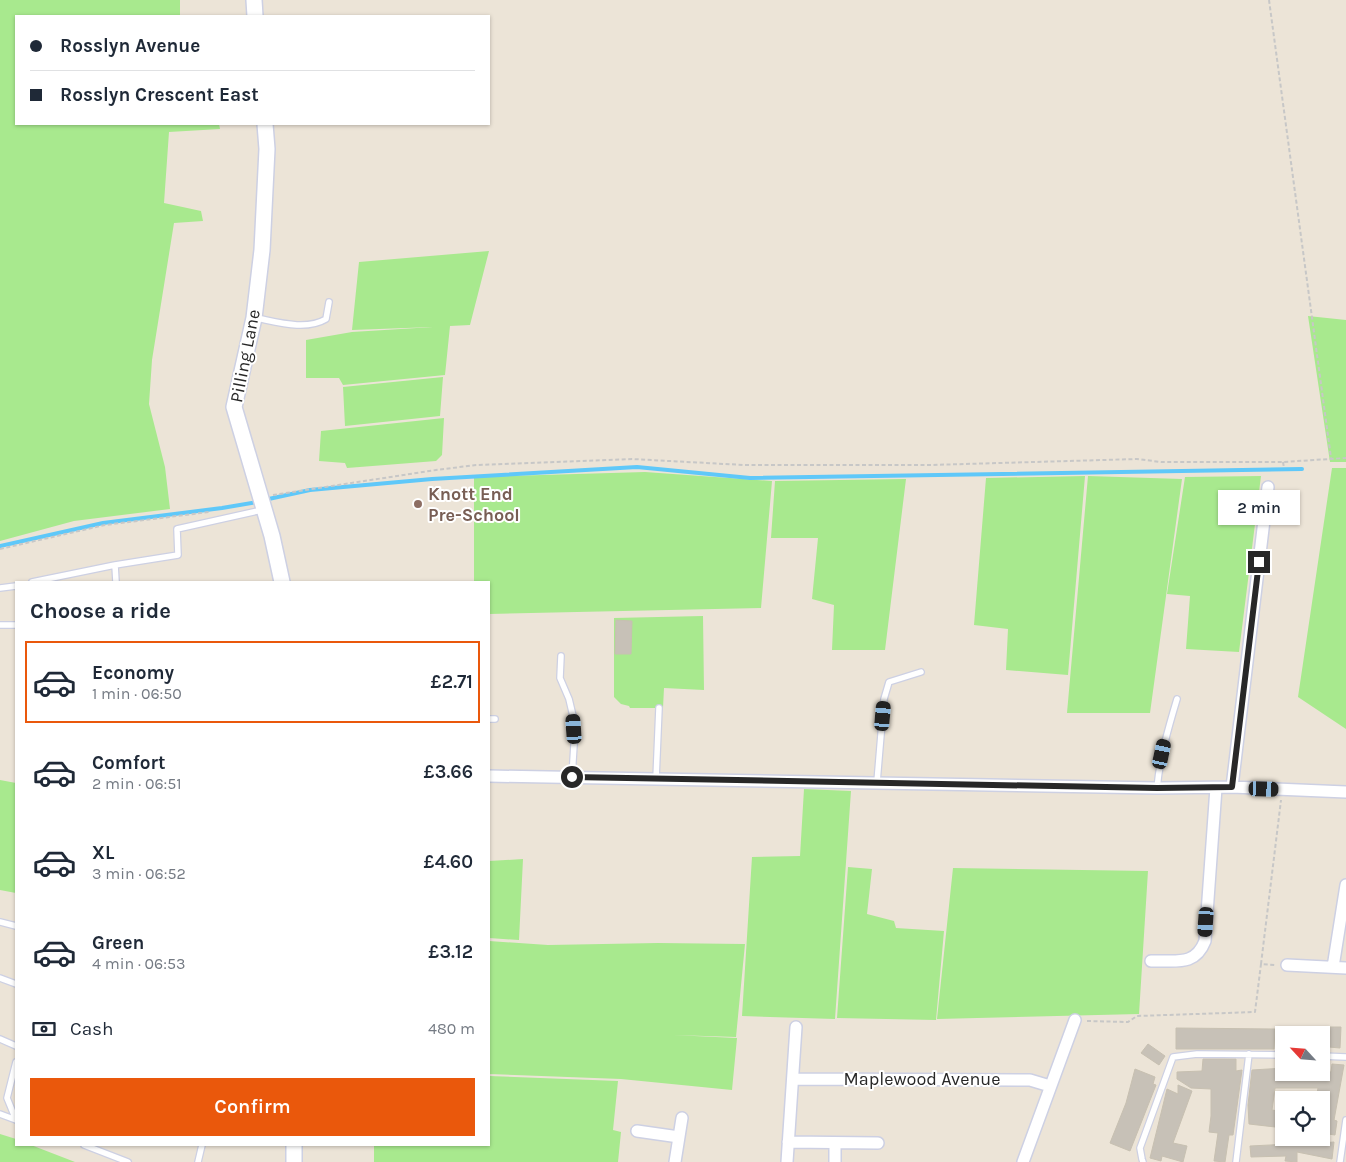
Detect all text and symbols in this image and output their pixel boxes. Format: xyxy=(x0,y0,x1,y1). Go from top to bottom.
text: Rosslyn Avenue xyxy=(60,35,200,57)
text: Rosslyn Crescent East xyxy=(60,84,259,106)
street label: Pilling Lane xyxy=(225,308,265,404)
place label: Knott End Pre-School xyxy=(428,483,520,526)
callout: 2 min xyxy=(1218,490,1300,524)
marker: Knott End Pre-School xyxy=(412,498,424,510)
text: 2 min xyxy=(1237,498,1281,517)
route end xyxy=(1248,551,1270,573)
text: Choose a ride xyxy=(30,598,171,624)
icon: car xyxy=(32,660,77,705)
text: Economy xyxy=(92,662,174,684)
text: £2.71 xyxy=(431,671,473,693)
text: 1 min · 06:50 xyxy=(92,684,182,703)
car xyxy=(874,700,891,732)
car xyxy=(565,714,582,744)
car xyxy=(1151,738,1172,770)
icon: car xyxy=(32,750,77,795)
text: Comfort xyxy=(92,752,166,774)
text: £3.66 xyxy=(424,761,473,783)
route start xyxy=(561,766,583,788)
text: 2 min · 06:51 xyxy=(92,774,182,793)
car xyxy=(1248,781,1279,797)
icon: car xyxy=(32,840,77,885)
text: XL xyxy=(92,842,114,864)
text: £4.60 xyxy=(424,851,473,873)
text: 3 min · 06:52 xyxy=(92,864,186,883)
car xyxy=(1197,907,1214,937)
icon: car xyxy=(32,930,77,975)
text: Green xyxy=(92,932,144,954)
text: £3.12 xyxy=(428,941,473,963)
text: 4 min · 06:53 xyxy=(92,954,185,973)
icon: cash xyxy=(30,1015,58,1043)
text: Cash xyxy=(70,1018,114,1040)
text: 480 m xyxy=(428,1019,475,1038)
north arrow xyxy=(1275,1026,1330,1081)
map controls xyxy=(1275,1026,1330,1146)
street label: Maplewood Avenue xyxy=(844,1068,1000,1090)
button: Confirm xyxy=(30,1078,475,1136)
button: locate xyxy=(1275,1091,1330,1146)

